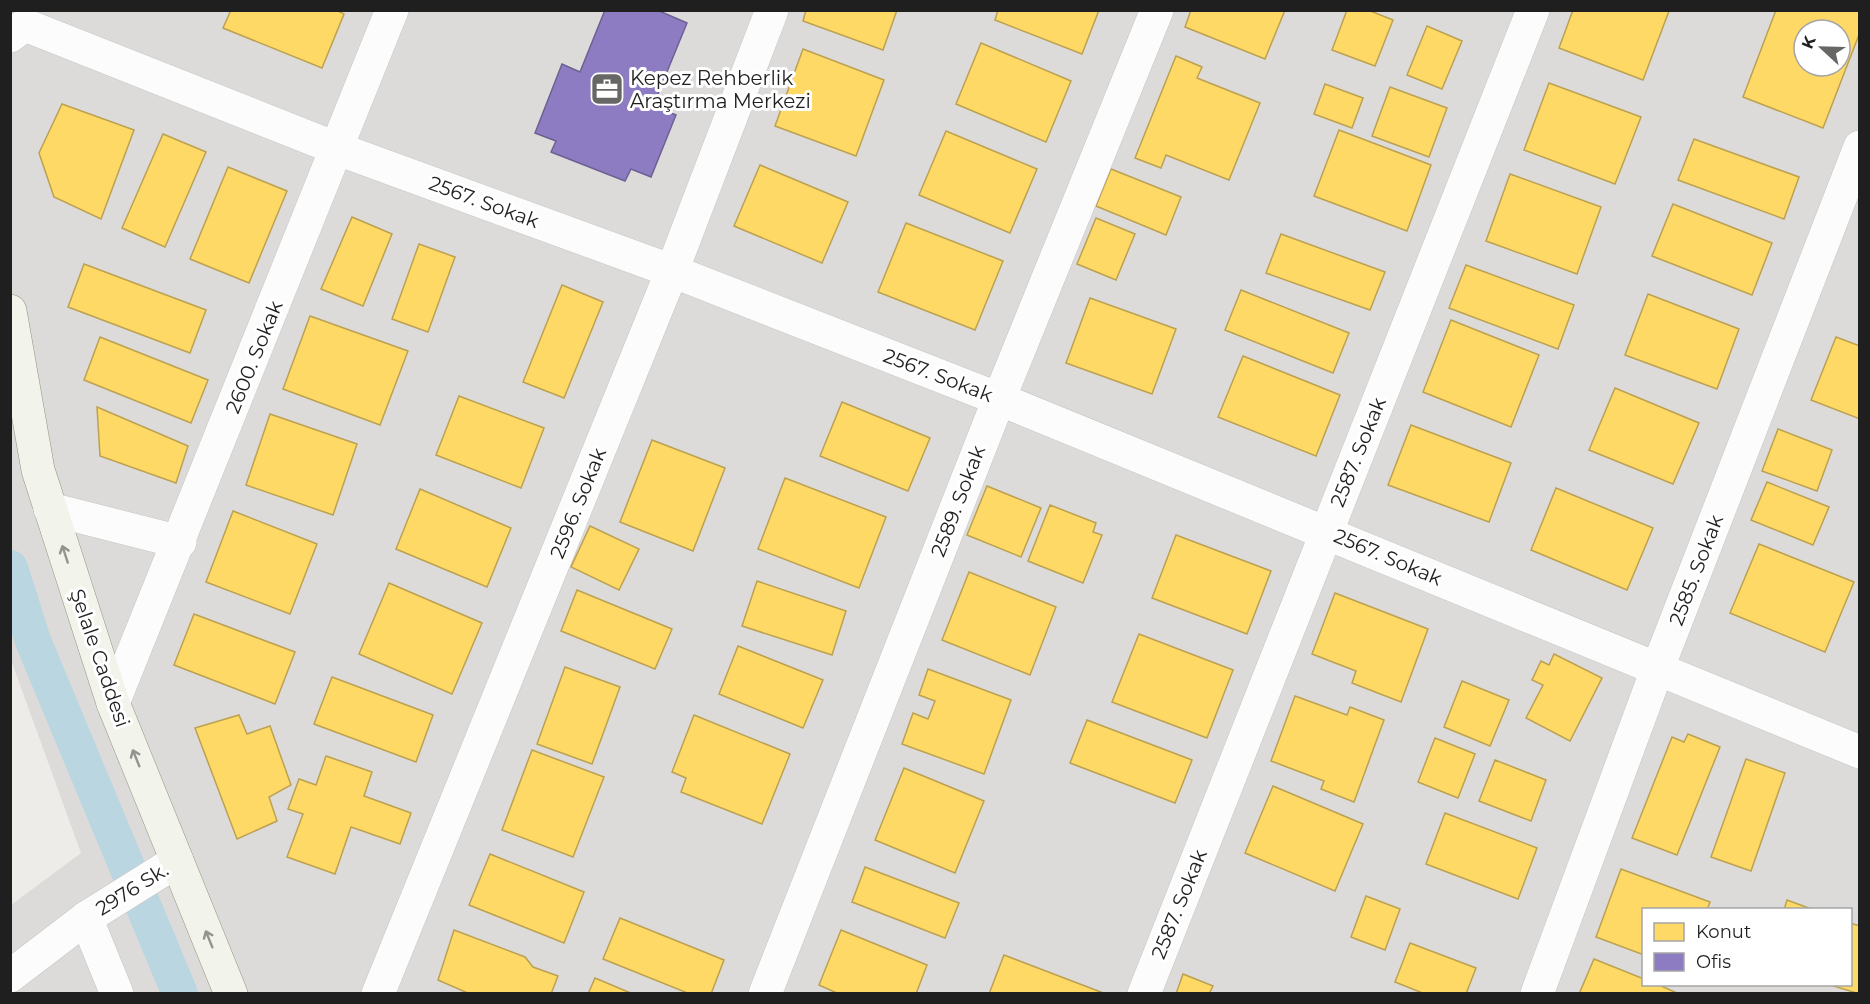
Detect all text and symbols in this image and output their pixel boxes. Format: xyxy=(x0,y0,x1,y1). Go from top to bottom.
north arrow xyxy=(1792,18,1852,78)
text: K xyxy=(1798,32,1820,52)
place label: Kepez Rehberlik Araştırma Merkezi xyxy=(630,66,811,113)
office icon: Kepez Rehberlik Araştırma Merkezi xyxy=(589,71,625,107)
street label: 2567. Sokak xyxy=(426,171,542,233)
street label: 2600. Sokak xyxy=(220,297,288,417)
street label: 2567. Sokak xyxy=(880,343,996,407)
street label: 2587. Sokak xyxy=(1325,394,1391,510)
street label: 2589. Sokak xyxy=(926,442,990,560)
street label: 2596. Sokak xyxy=(545,444,611,562)
street label: 2585. Sokak xyxy=(1664,511,1728,629)
street label: 2567. Sokak xyxy=(1330,523,1446,591)
one-way arrow xyxy=(59,545,70,564)
street label: Şelale Caddesi xyxy=(65,586,135,730)
one-way arrow xyxy=(130,750,141,768)
street label: 2587. Sokak xyxy=(1146,846,1212,962)
street label: 2976 Sk. xyxy=(91,857,173,921)
legend xyxy=(1642,908,1852,986)
text: Konut xyxy=(1696,921,1751,943)
one-way arrow xyxy=(203,930,214,949)
text: Ofis xyxy=(1696,951,1731,973)

